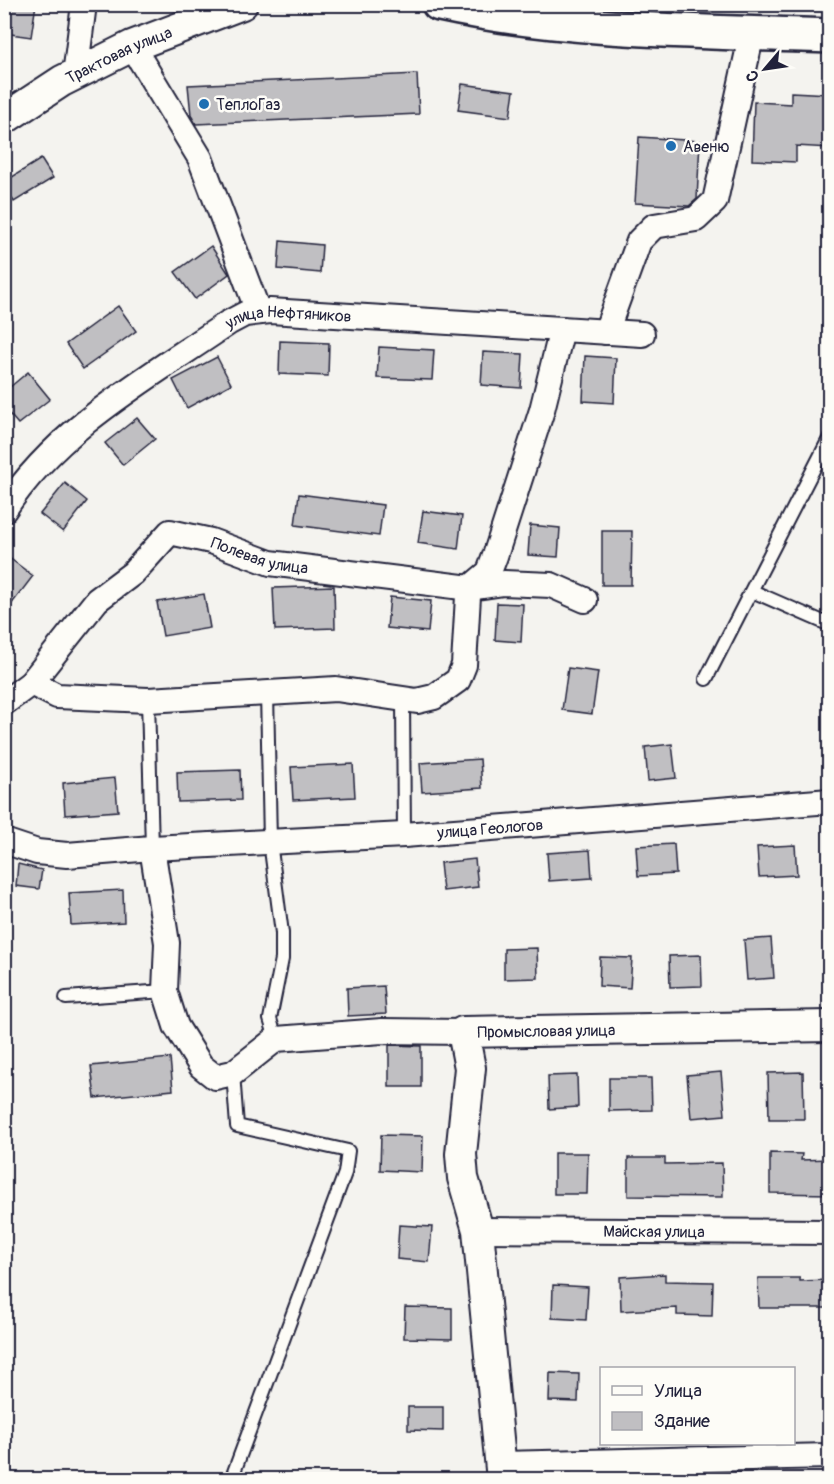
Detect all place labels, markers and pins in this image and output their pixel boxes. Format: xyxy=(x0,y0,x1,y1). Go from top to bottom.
place label: ТеплоГаз xyxy=(216,95,281,115)
marker: ТеплоГаз xyxy=(197,97,211,111)
place label: Авеню xyxy=(683,137,730,157)
marker: Авеню xyxy=(664,139,678,153)

